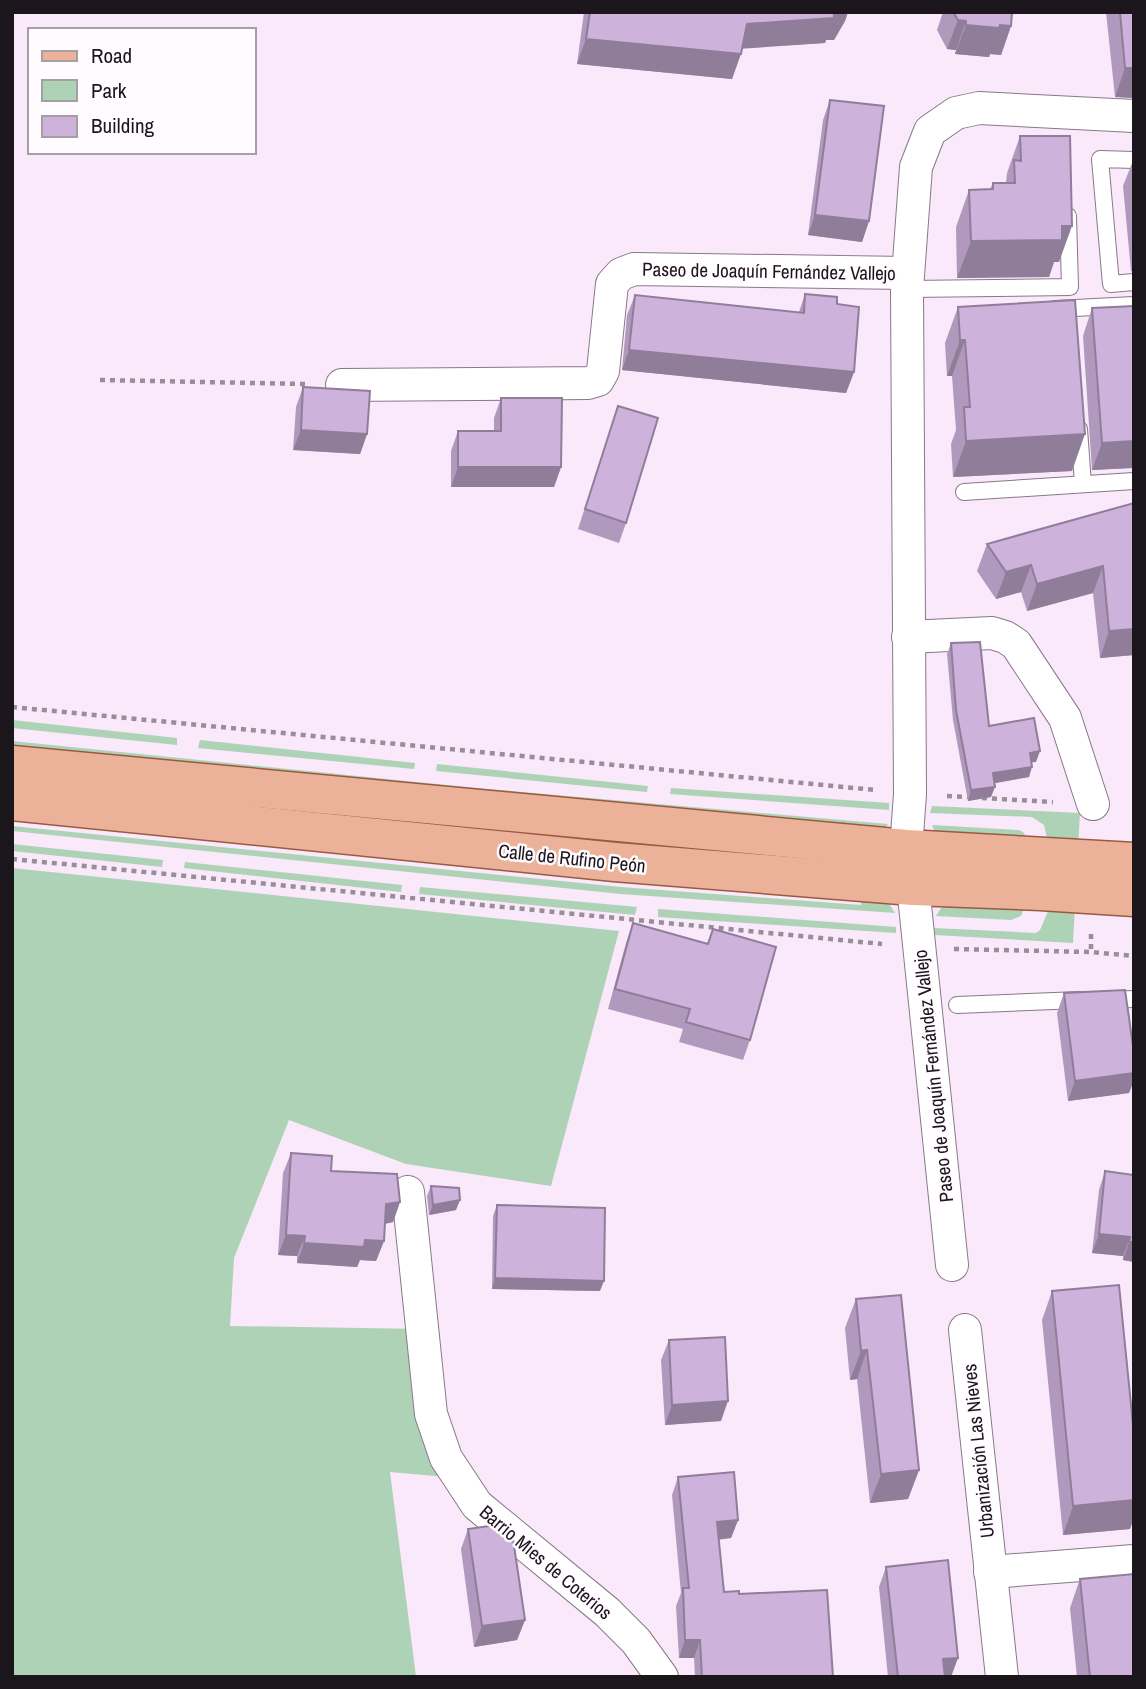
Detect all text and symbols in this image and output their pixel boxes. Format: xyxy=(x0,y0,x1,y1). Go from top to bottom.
legend xyxy=(28,28,256,154)
text: Road xyxy=(91,41,132,70)
text: Park xyxy=(91,76,127,105)
text: Building xyxy=(91,111,155,140)
street label: Paseo de Joaquín Fernández Vallejo xyxy=(642,256,896,286)
street label: Calle de Rufino Peón xyxy=(497,837,647,879)
street label: Paseo de Joaquín Fernández Vallejo xyxy=(907,949,959,1203)
street label: Urbanización Las Nieves xyxy=(956,1362,1000,1539)
street label: Barrio Mies de Coterios xyxy=(474,1499,618,1625)

